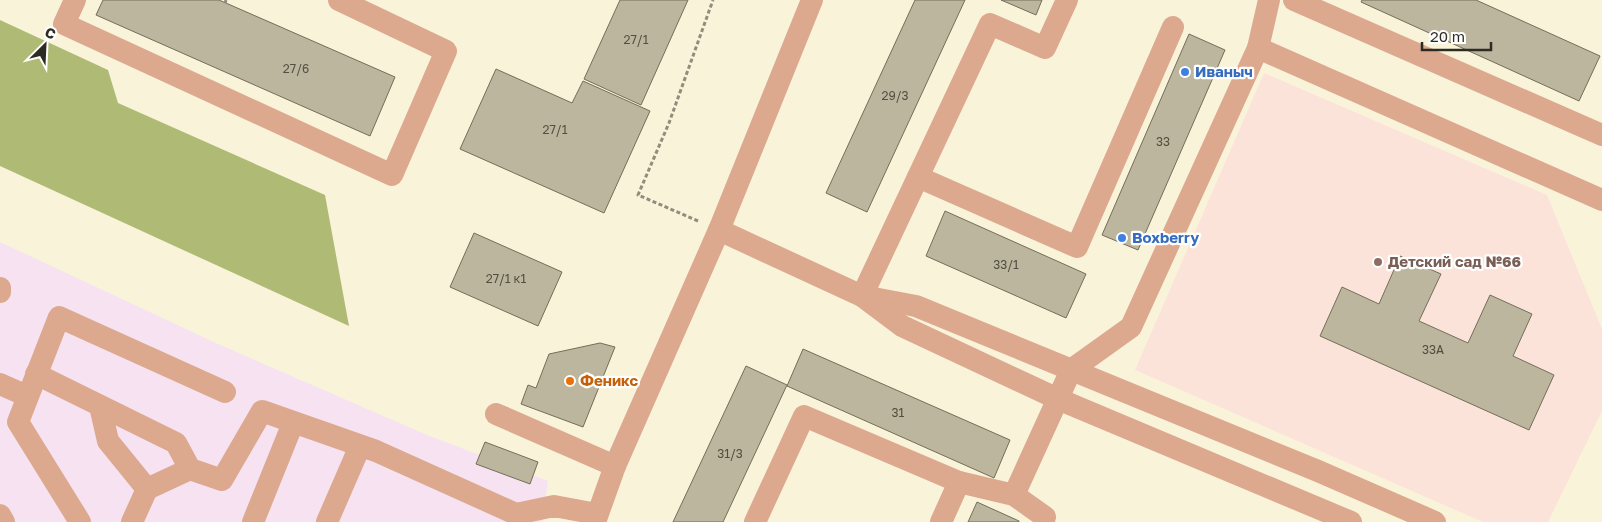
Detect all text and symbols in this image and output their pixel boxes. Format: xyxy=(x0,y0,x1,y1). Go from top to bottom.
north arrow xyxy=(20,20,70,70)
scale bar xyxy=(1422,20,1491,52)
text: С xyxy=(42,23,59,42)
text: 20 m xyxy=(1430,27,1465,45)
house number: 27/1 xyxy=(624,32,649,47)
house number: 27/6 xyxy=(283,61,309,76)
place label: Иваныч xyxy=(1195,62,1253,80)
marker: Иваныч xyxy=(1179,66,1191,78)
house number: 29/3 xyxy=(881,88,909,103)
house number: 27/1 xyxy=(543,122,568,137)
house number: 33 xyxy=(1156,134,1170,149)
place label: Boxberry xyxy=(1132,228,1199,246)
marker: Boxberry xyxy=(1116,232,1128,244)
place label: Детский сад №66 xyxy=(1388,252,1521,270)
marker: Детский сад №66 xyxy=(1372,256,1384,268)
house number: 33/1 xyxy=(993,257,1019,272)
house number: 27/1 к1 xyxy=(486,271,526,286)
house number: 33А xyxy=(1422,342,1444,357)
place label: Феникс xyxy=(580,371,639,389)
marker: Феникс xyxy=(564,375,576,387)
house number: 31 xyxy=(892,405,905,420)
house number: 31/3 xyxy=(717,446,743,461)

